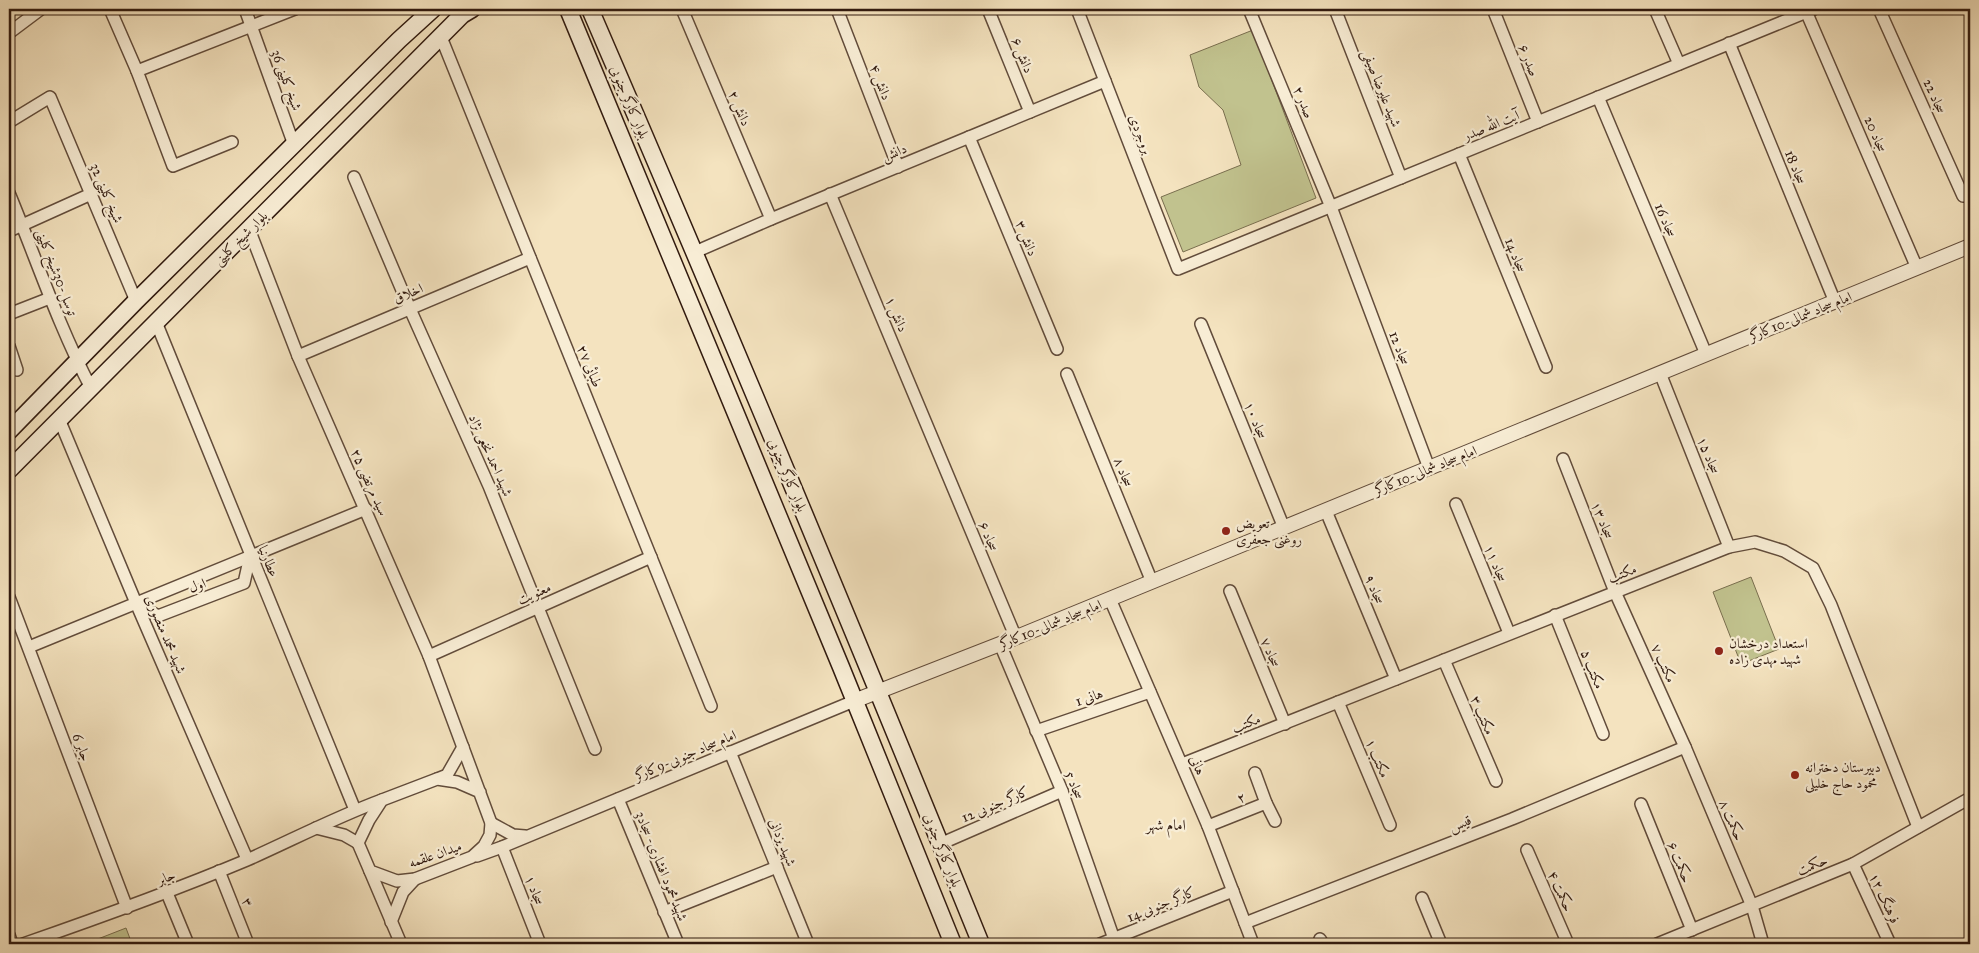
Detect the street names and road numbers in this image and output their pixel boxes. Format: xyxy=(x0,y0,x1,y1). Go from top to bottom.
street label: دانش ۶ xyxy=(1007,35,1037,76)
street label: صدر ۶ xyxy=(1514,42,1543,79)
street label: شیخ کلینی 36 xyxy=(264,47,305,114)
street label: شهید علیرضا صیفی xyxy=(1356,47,1405,130)
street label: بلوار کارگر جنوبی xyxy=(605,62,654,142)
street label: دانش ۴ xyxy=(865,62,895,103)
street label: سجاد 22 xyxy=(1919,76,1950,116)
street label: صدر ۲ xyxy=(1289,84,1318,121)
street label: دانش ۲ xyxy=(724,88,755,129)
street label: آیت الله صدر xyxy=(1458,103,1524,145)
street label: بروجردی xyxy=(1125,112,1156,157)
street label: سجاد 20 xyxy=(1860,114,1891,155)
street label: دانش xyxy=(879,140,910,166)
street label: سجاد 18 xyxy=(1781,148,1810,187)
street label: شیخ کلینی 32 xyxy=(83,161,127,227)
street label: سجاد 16 xyxy=(1651,201,1680,240)
street label: بلوار شیخ کلینی xyxy=(210,207,274,272)
street label: دانش ۳ xyxy=(1011,218,1041,259)
street label: توسل-30شیخ کلینی xyxy=(28,226,81,320)
street label: سجاد 14 xyxy=(1501,235,1530,275)
street label: اخلاق xyxy=(391,280,426,307)
street label: امام سجاد شمالی-10کارگر xyxy=(1744,287,1856,349)
street label: دانش ۱ xyxy=(881,294,912,335)
street label: سجاد 12 xyxy=(1385,329,1414,367)
street label: طبائی ۲۷ xyxy=(573,342,606,390)
street label: سجاد ۱۰ xyxy=(1240,399,1271,441)
street label: شهید احمد نخعی نژاد xyxy=(464,411,516,500)
street label: سجاد ۱۵ xyxy=(1693,434,1724,476)
street label: بلوار کارگر جنوبی xyxy=(763,435,812,515)
street label: امام سجاد شمالی-10کارگر xyxy=(1369,441,1481,503)
street label: ۲۵ سید مرتضی xyxy=(346,446,392,519)
street label: سجاد ۸ xyxy=(1110,455,1137,490)
street label: سجاد ۱۳ xyxy=(1587,499,1618,541)
street label: سجاد ۶ xyxy=(975,519,1002,554)
street label: سجاد ۱۱ xyxy=(1480,542,1511,584)
street label: عطارنیا xyxy=(255,543,283,579)
street label: مکتب xyxy=(1605,560,1639,588)
street label: سجاد ۹ xyxy=(1361,572,1388,607)
street label: اول xyxy=(186,574,208,596)
street label: معنویت xyxy=(515,579,554,608)
street label: شهید محمد منصوری xyxy=(140,592,190,677)
street label: امام سجاد شمالی-10کارگر xyxy=(994,595,1106,657)
street label: سجاد ۷ xyxy=(1257,635,1284,670)
street label: مکتب ۷ xyxy=(1647,641,1680,686)
street label: مکتب ۵ xyxy=(1576,647,1608,692)
street label: هانی 1 xyxy=(1073,685,1105,710)
street label: مکتب ۳ xyxy=(1466,693,1498,738)
street label: مکتب xyxy=(1229,710,1263,738)
street label: امام سجاد جنوبی-9کارگر xyxy=(629,725,741,789)
street label: جابر 6 xyxy=(68,731,95,764)
street label: مکتب ۱ xyxy=(1361,736,1393,781)
street label: هانی xyxy=(1186,753,1209,778)
street label: سجاد 5 xyxy=(1061,769,1088,802)
street label: کارگر جنوبی 12 xyxy=(959,782,1032,827)
street label: ۲ xyxy=(1234,788,1248,807)
street label: حکمت ۸ xyxy=(1715,797,1748,843)
street label: شهید محمود افشاری- سجاد3 xyxy=(631,809,691,924)
street label: بلوار کارگر جنوبی xyxy=(919,810,966,890)
street label: قیس xyxy=(1446,811,1474,837)
street label: شهید یزدانی xyxy=(764,816,800,869)
street label: میدان علقمه xyxy=(406,838,464,871)
street label: حکمت ۶ xyxy=(1664,839,1695,885)
street label: حکمت xyxy=(1794,852,1830,879)
street label: جابر xyxy=(153,866,178,890)
street label: حکمت ۴ xyxy=(1544,868,1577,914)
street label: فرهنگ ۱۲ xyxy=(1865,870,1905,926)
street label: سجاد ۱ xyxy=(521,873,548,907)
street label: کارگر جنوبی 14 xyxy=(1124,882,1198,927)
street label: ۳ xyxy=(238,895,257,909)

